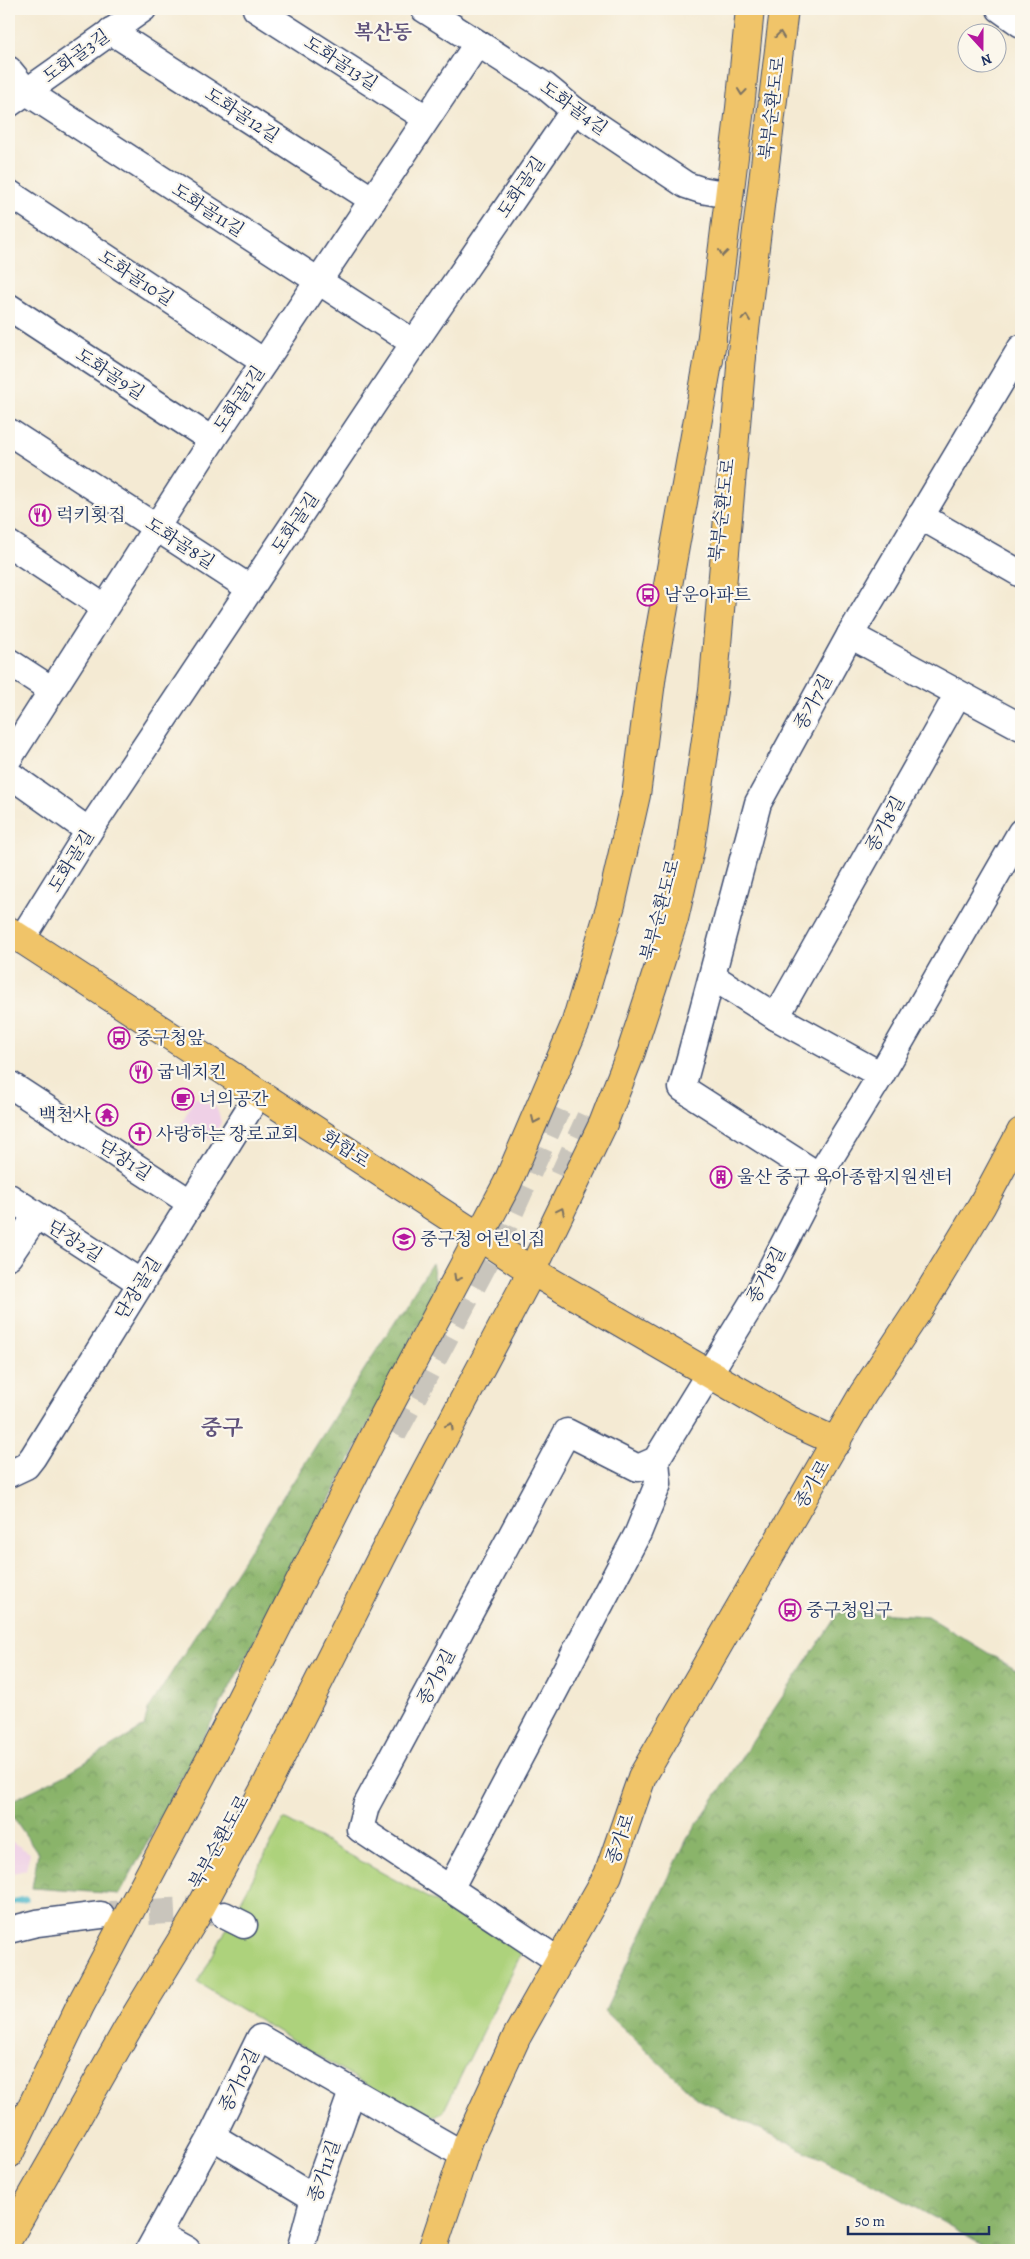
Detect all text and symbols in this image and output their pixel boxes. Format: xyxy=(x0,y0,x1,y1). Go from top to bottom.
district label: 복산동 xyxy=(354,19,413,46)
north arrow xyxy=(958,22,1008,72)
street label: 도화골3길 xyxy=(38,24,114,88)
street label: 도화골13길 xyxy=(300,30,382,96)
one-way arrow xyxy=(775,30,785,39)
text: N xyxy=(978,49,995,70)
street label: 북부순환도로 xyxy=(754,55,790,161)
street label: 도화골4길 xyxy=(536,75,612,141)
street label: 도화골12길 xyxy=(200,82,284,148)
one-way arrow xyxy=(737,88,748,96)
street label: 도화골길 xyxy=(492,151,550,223)
street label: 도화골11길 xyxy=(167,178,249,242)
street label: 도화골10길 xyxy=(94,245,178,311)
one-way arrow xyxy=(718,250,729,258)
one-way arrow xyxy=(740,313,751,321)
street label: 도화골9길 xyxy=(71,343,149,405)
street label: 도화골1길 xyxy=(208,361,270,437)
street label: 북부순환도로 xyxy=(704,457,740,563)
street label: 도화골길 xyxy=(266,487,324,559)
restaurant icon: 럭키횟집 xyxy=(28,503,52,527)
place label: 럭키횟집 xyxy=(56,503,126,527)
street label: 도화골8길 xyxy=(141,512,219,574)
bus stop icon: 남운아파트 xyxy=(636,583,660,607)
place label: 남운아파트 xyxy=(664,583,752,607)
street label: 종가7길 xyxy=(788,670,838,734)
street label: 종가8길 xyxy=(860,792,910,856)
street label: 도화골길 xyxy=(42,825,100,897)
street label: 북부순환도로 xyxy=(635,857,685,963)
bus stop icon: 중구청앞 xyxy=(107,1026,131,1050)
place label: 중구청앞 xyxy=(135,1026,205,1050)
restaurant icon: 굽네치킨 xyxy=(129,1060,153,1084)
place label: 굽네치킨 xyxy=(157,1060,227,1084)
cafe icon: 너의공간 xyxy=(171,1087,195,1111)
place label: 너의공간 xyxy=(199,1087,269,1111)
place label: 백천사 xyxy=(39,1103,92,1127)
temple icon: 백천사 xyxy=(95,1103,119,1127)
one-way arrow xyxy=(531,1115,542,1124)
church icon: 사랑하는 장로교회 xyxy=(128,1122,152,1146)
place label: 사랑하는 장로교회 xyxy=(156,1122,299,1146)
street label: 화합로 xyxy=(318,1125,374,1173)
street label: 단장1길 xyxy=(94,1134,156,1186)
building icon: 울산 중구 육아종합지원센터 xyxy=(709,1165,733,1189)
place label: 울산 중구 육아종합지원센터 xyxy=(737,1165,953,1189)
one-way arrow xyxy=(555,1207,565,1216)
street label: 단장2길 xyxy=(43,1214,107,1268)
school or university icon: 중구청 어린이집 xyxy=(392,1227,416,1251)
place label: 중구청 어린이집 xyxy=(420,1227,545,1251)
street label: 종가8길 xyxy=(741,1242,791,1308)
street label: 단장골길 xyxy=(109,1252,167,1324)
one-way arrow xyxy=(453,1273,463,1282)
district label: 중구 xyxy=(201,1413,243,1443)
one-way arrow xyxy=(444,1422,454,1431)
street label: 종가로 xyxy=(789,1455,835,1513)
bus stop icon: 중구청입구 xyxy=(778,1598,802,1622)
place label: 중구청입구 xyxy=(806,1598,893,1622)
street label: 종가9길 xyxy=(411,1645,461,1709)
street label: 북부순환도로 xyxy=(183,1791,255,1893)
street label: 종가로 xyxy=(600,1810,640,1868)
street label: 종가10길 xyxy=(213,2044,265,2116)
street label: 종가11길 xyxy=(302,2137,346,2205)
scale bar xyxy=(848,2204,989,2236)
text: 50 m xyxy=(855,2211,885,2231)

